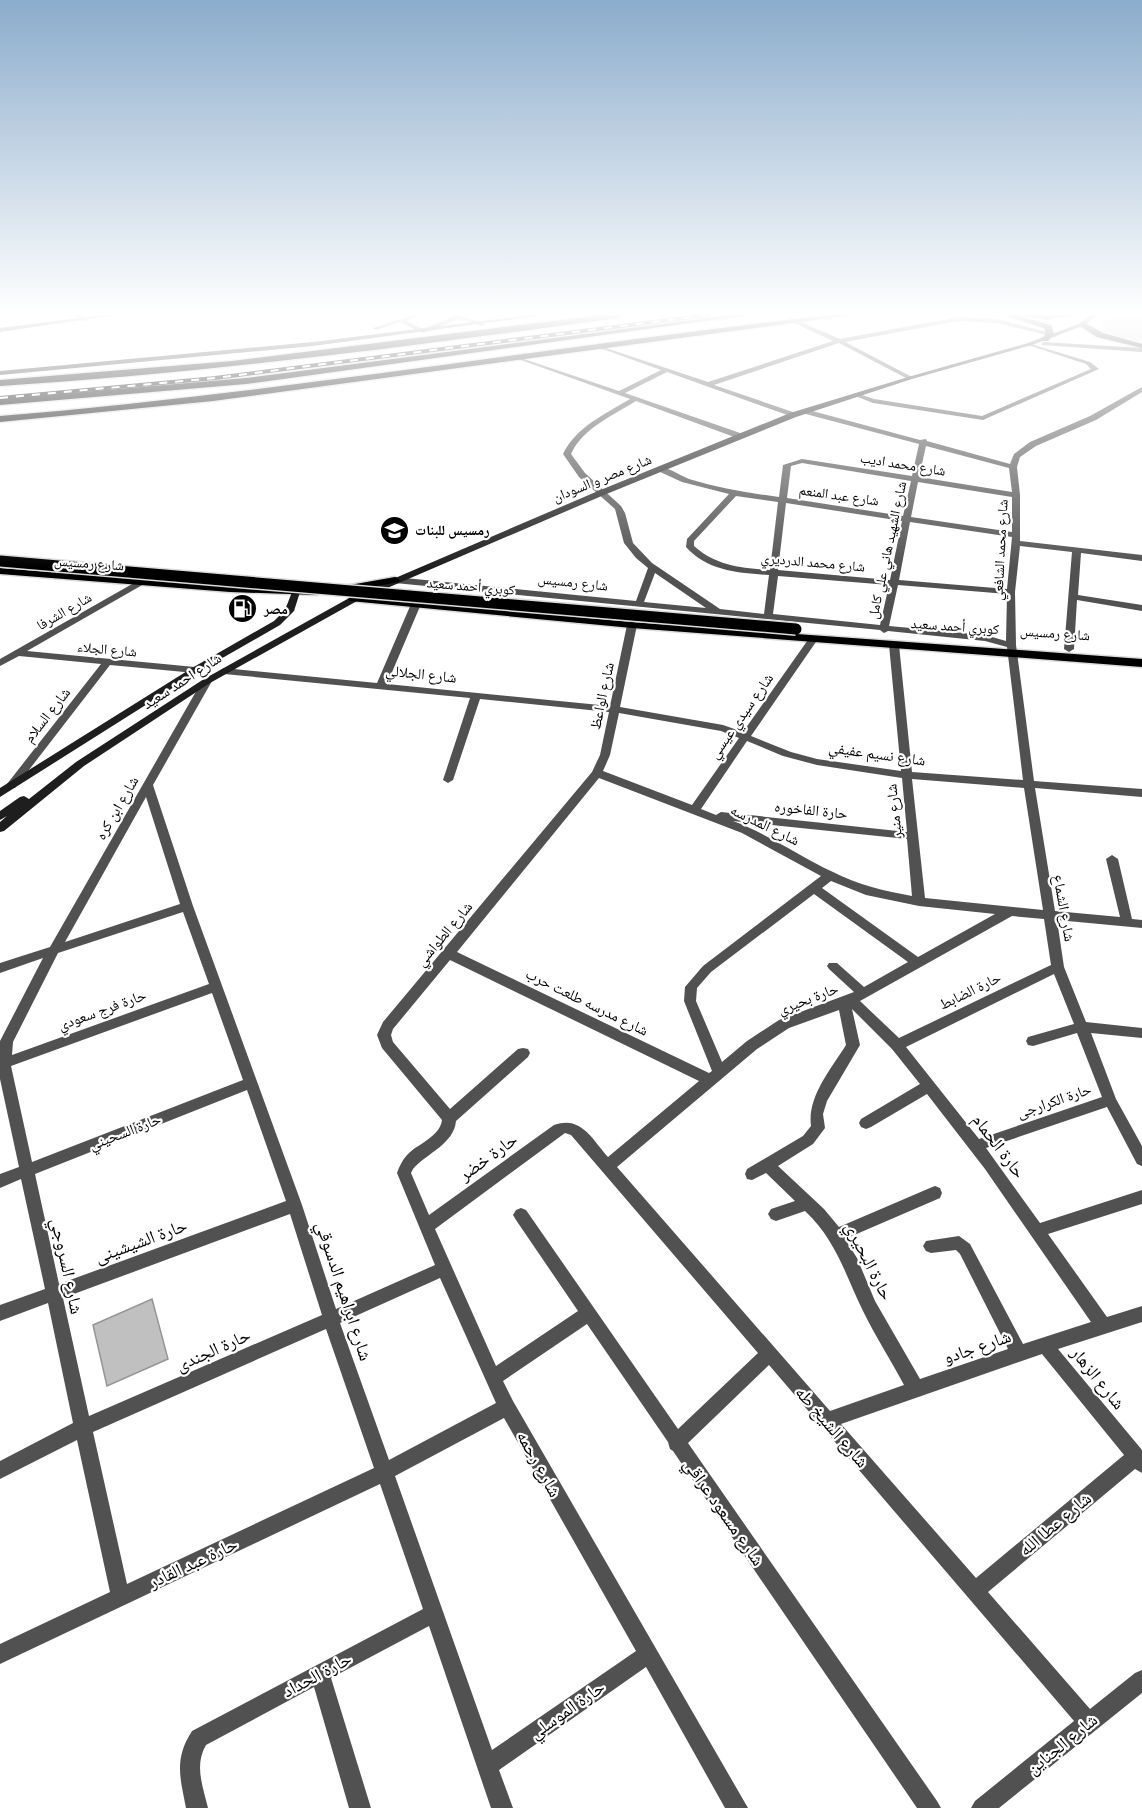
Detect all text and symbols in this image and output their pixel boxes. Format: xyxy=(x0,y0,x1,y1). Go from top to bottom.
street label: شارع محمد اديب xyxy=(859,449,947,481)
street label: شارع مصر و السودان xyxy=(550,451,655,507)
street label: شارع الشهيد هاني علي كامل xyxy=(865,480,913,621)
street label: شارع عبد المنعم xyxy=(798,481,880,510)
street label: شارع محمد الشافعي xyxy=(989,499,1014,601)
school or university icon: رمسيس للبنات xyxy=(378,514,410,546)
place label: رمسيس للبنات xyxy=(415,522,490,539)
street label: شارع محمد الدرديري xyxy=(760,549,866,578)
street label: شارع رمسيس xyxy=(53,553,125,575)
street label: شارع رمسيس xyxy=(537,570,609,596)
street label: كوبري أحمد سعيد xyxy=(426,574,516,601)
street label: شارع الشرفا xyxy=(34,589,95,635)
fuel station icon: مصر xyxy=(227,593,259,625)
place label: مصر xyxy=(263,601,288,617)
street label: كوبري أحمد سعيد xyxy=(910,615,1000,641)
street label: شارع رمسيس xyxy=(1019,623,1091,645)
street label: شارع الجلاء xyxy=(76,638,138,662)
street label: شارع احمد سعيد xyxy=(139,649,225,714)
street label: شارع الجلالي xyxy=(384,661,458,689)
street label: شارع الواعظ xyxy=(586,661,619,732)
street label: شارع سيدي عيسي xyxy=(705,670,780,764)
street label: شارع السلام xyxy=(20,684,75,747)
street label: شارع نسيم عفيفي xyxy=(827,738,927,773)
street label: شارع ابن كره xyxy=(92,773,143,843)
street label: شارع منير xyxy=(882,783,907,840)
street label: حارة الفاخوره xyxy=(774,797,849,823)
street label: شارع المدرسه xyxy=(727,801,803,850)
street label: شارع الشماع xyxy=(1048,873,1079,943)
street label: شارع الطواشي xyxy=(412,898,478,972)
street label: شارع مدرسه طلعت حرب xyxy=(522,964,651,1041)
street label: حارة الضابط xyxy=(936,968,1004,1014)
street label: حارة بحيري xyxy=(775,979,842,1021)
street label: حارة فرج سعودي xyxy=(55,986,150,1037)
street label: حارة الكرارجى xyxy=(1014,1080,1094,1123)
street label: حارة الحمام xyxy=(967,1109,1030,1183)
street label: حارة السحيني xyxy=(87,1110,165,1157)
street label: حارة خضر xyxy=(454,1128,521,1185)
street label: حارة الشيشينى xyxy=(92,1214,190,1268)
street label: شارع السروجي xyxy=(43,1216,88,1317)
street label: حارة البحيري xyxy=(837,1218,898,1305)
street label: شارع ابراهيم الدسوقي xyxy=(308,1219,377,1365)
street label: حارة الجندى xyxy=(172,1324,254,1376)
street label: شارع جادو xyxy=(940,1325,1014,1369)
street label: شارع الزهار xyxy=(1065,1341,1130,1414)
street label: شارع الشيخ طه xyxy=(790,1382,873,1473)
street label: شارع رحمه xyxy=(512,1427,566,1501)
street label: شارع مسعود عراقي xyxy=(676,1454,769,1572)
street label: شارع عطا الله xyxy=(1014,1487,1096,1561)
street label: حارة عبد القادر xyxy=(144,1533,241,1593)
street label: حارة الحداد xyxy=(279,1648,355,1701)
street label: حارة الموسلي xyxy=(525,1676,611,1747)
street label: شارع الجناين xyxy=(1022,1709,1102,1779)

